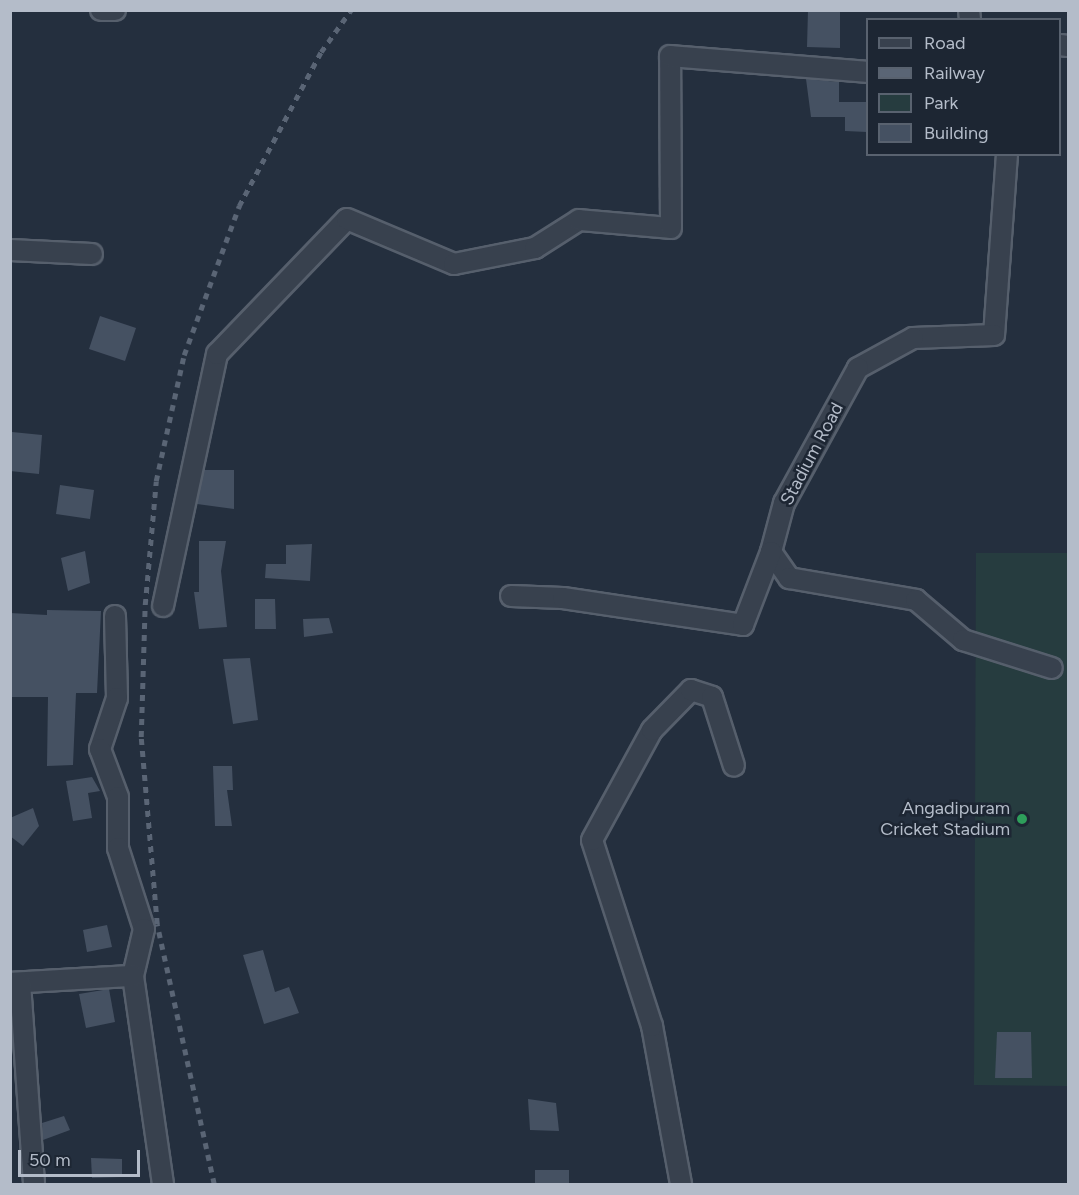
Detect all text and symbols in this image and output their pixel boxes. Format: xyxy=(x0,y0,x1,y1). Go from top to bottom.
legend xyxy=(866,18,1061,156)
text: Road xyxy=(924,32,965,54)
text: Railway xyxy=(924,62,985,84)
text: Park xyxy=(924,92,958,114)
text: Building xyxy=(924,122,989,144)
street label: Stadium Road xyxy=(776,399,848,509)
place label: Angadipuram Cricket Stadium xyxy=(880,798,1010,840)
marker: Angadipuram Cricket Stadium xyxy=(1015,812,1029,826)
scale bar xyxy=(21,1138,142,1176)
text: 50 m xyxy=(29,1149,71,1171)

